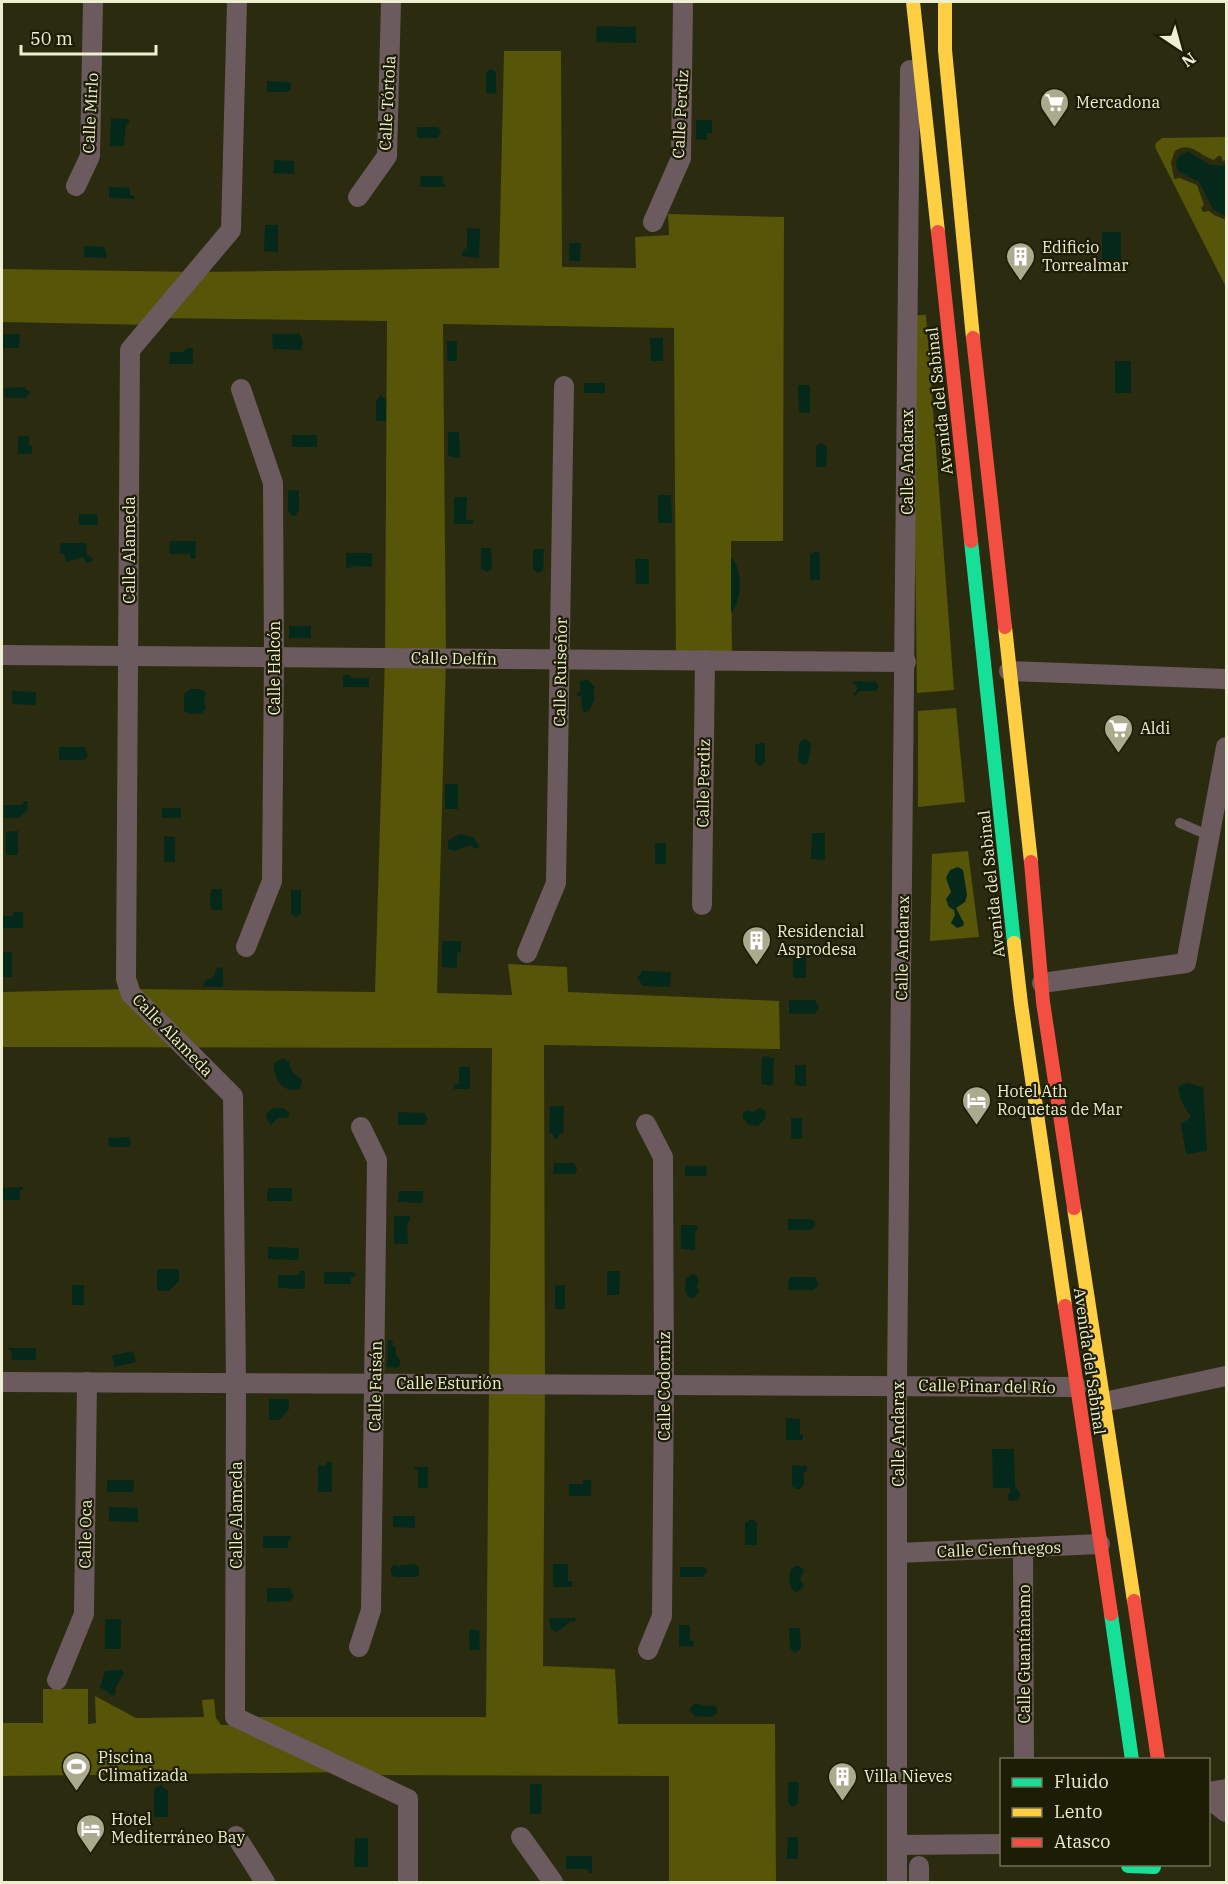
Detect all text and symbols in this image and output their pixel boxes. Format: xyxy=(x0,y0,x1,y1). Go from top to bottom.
scale bar xyxy=(21,18,156,56)
north arrow xyxy=(1150,18,1210,78)
text: 50 m xyxy=(30,27,73,50)
text: N xyxy=(1178,48,1200,72)
street label: Calle Tórtola xyxy=(375,55,399,151)
street label: Calle Perdiz xyxy=(668,69,692,159)
street label: Calle Mirlo xyxy=(78,72,102,154)
supermarket icon: Mercadona xyxy=(1039,86,1071,128)
place label: Mercadona xyxy=(1076,92,1161,112)
place label: Edificio Torrealmar xyxy=(1042,237,1128,275)
building icon: Edificio Torrealmar xyxy=(1005,240,1037,282)
street label: Avenida del Sabinal xyxy=(921,326,957,476)
street label: Calle Andarax xyxy=(897,409,917,515)
street label: Calle Alameda xyxy=(119,496,139,604)
street label: Calle Ruiseñor xyxy=(549,617,571,727)
street label: Calle Halcón xyxy=(264,621,284,715)
street label: Calle Delfín xyxy=(411,647,497,669)
supermarket icon: Aldi xyxy=(1103,712,1135,754)
place label: Aldi xyxy=(1140,718,1170,738)
street label: Calle Perdiz xyxy=(692,738,714,828)
street label: Avenida del Sabinal xyxy=(973,809,1009,959)
street label: Calle Andarax xyxy=(891,895,913,1001)
place label: Residencial Asprodesa xyxy=(777,921,864,959)
building icon: Residencial Asprodesa xyxy=(740,924,772,966)
street label: Calle Alameda xyxy=(128,989,218,1081)
place label: Hotel Ath Roquetas de Mar xyxy=(997,1081,1122,1119)
hotel icon: Hotel Ath Roquetas de Mar xyxy=(960,1084,992,1126)
street label: Avenida del Sabinal xyxy=(1070,1286,1110,1436)
street label: Calle Codorniz xyxy=(654,1331,674,1441)
street label: Calle Faisán xyxy=(364,1340,386,1432)
street label: Calle Esturión xyxy=(396,1373,502,1393)
street label: Calle Pinar del Río xyxy=(918,1375,1056,1397)
street label: Calle Andarax xyxy=(888,1381,908,1487)
street label: Calle Alameda xyxy=(226,1461,246,1569)
street label: Calle Oca xyxy=(74,1499,96,1569)
street label: Calle Cienfuegos xyxy=(936,1537,1062,1561)
street label: Calle Guantánamo xyxy=(1014,1585,1034,1723)
place label: Piscina Climatizada xyxy=(98,1747,188,1785)
sports icon: Piscina Climatizada xyxy=(61,1750,93,1792)
legend xyxy=(1000,1758,1210,1866)
building icon: Villa Nieves xyxy=(827,1760,859,1802)
place label: Villa Nieves xyxy=(864,1766,952,1786)
text: Fluido xyxy=(1054,1770,1109,1793)
text: Lento xyxy=(1054,1800,1102,1823)
place label: Hotel Mediterráneo Bay xyxy=(111,1809,245,1847)
hotel icon: Hotel Mediterráneo Bay xyxy=(74,1812,106,1854)
text: Atasco xyxy=(1054,1830,1110,1853)

